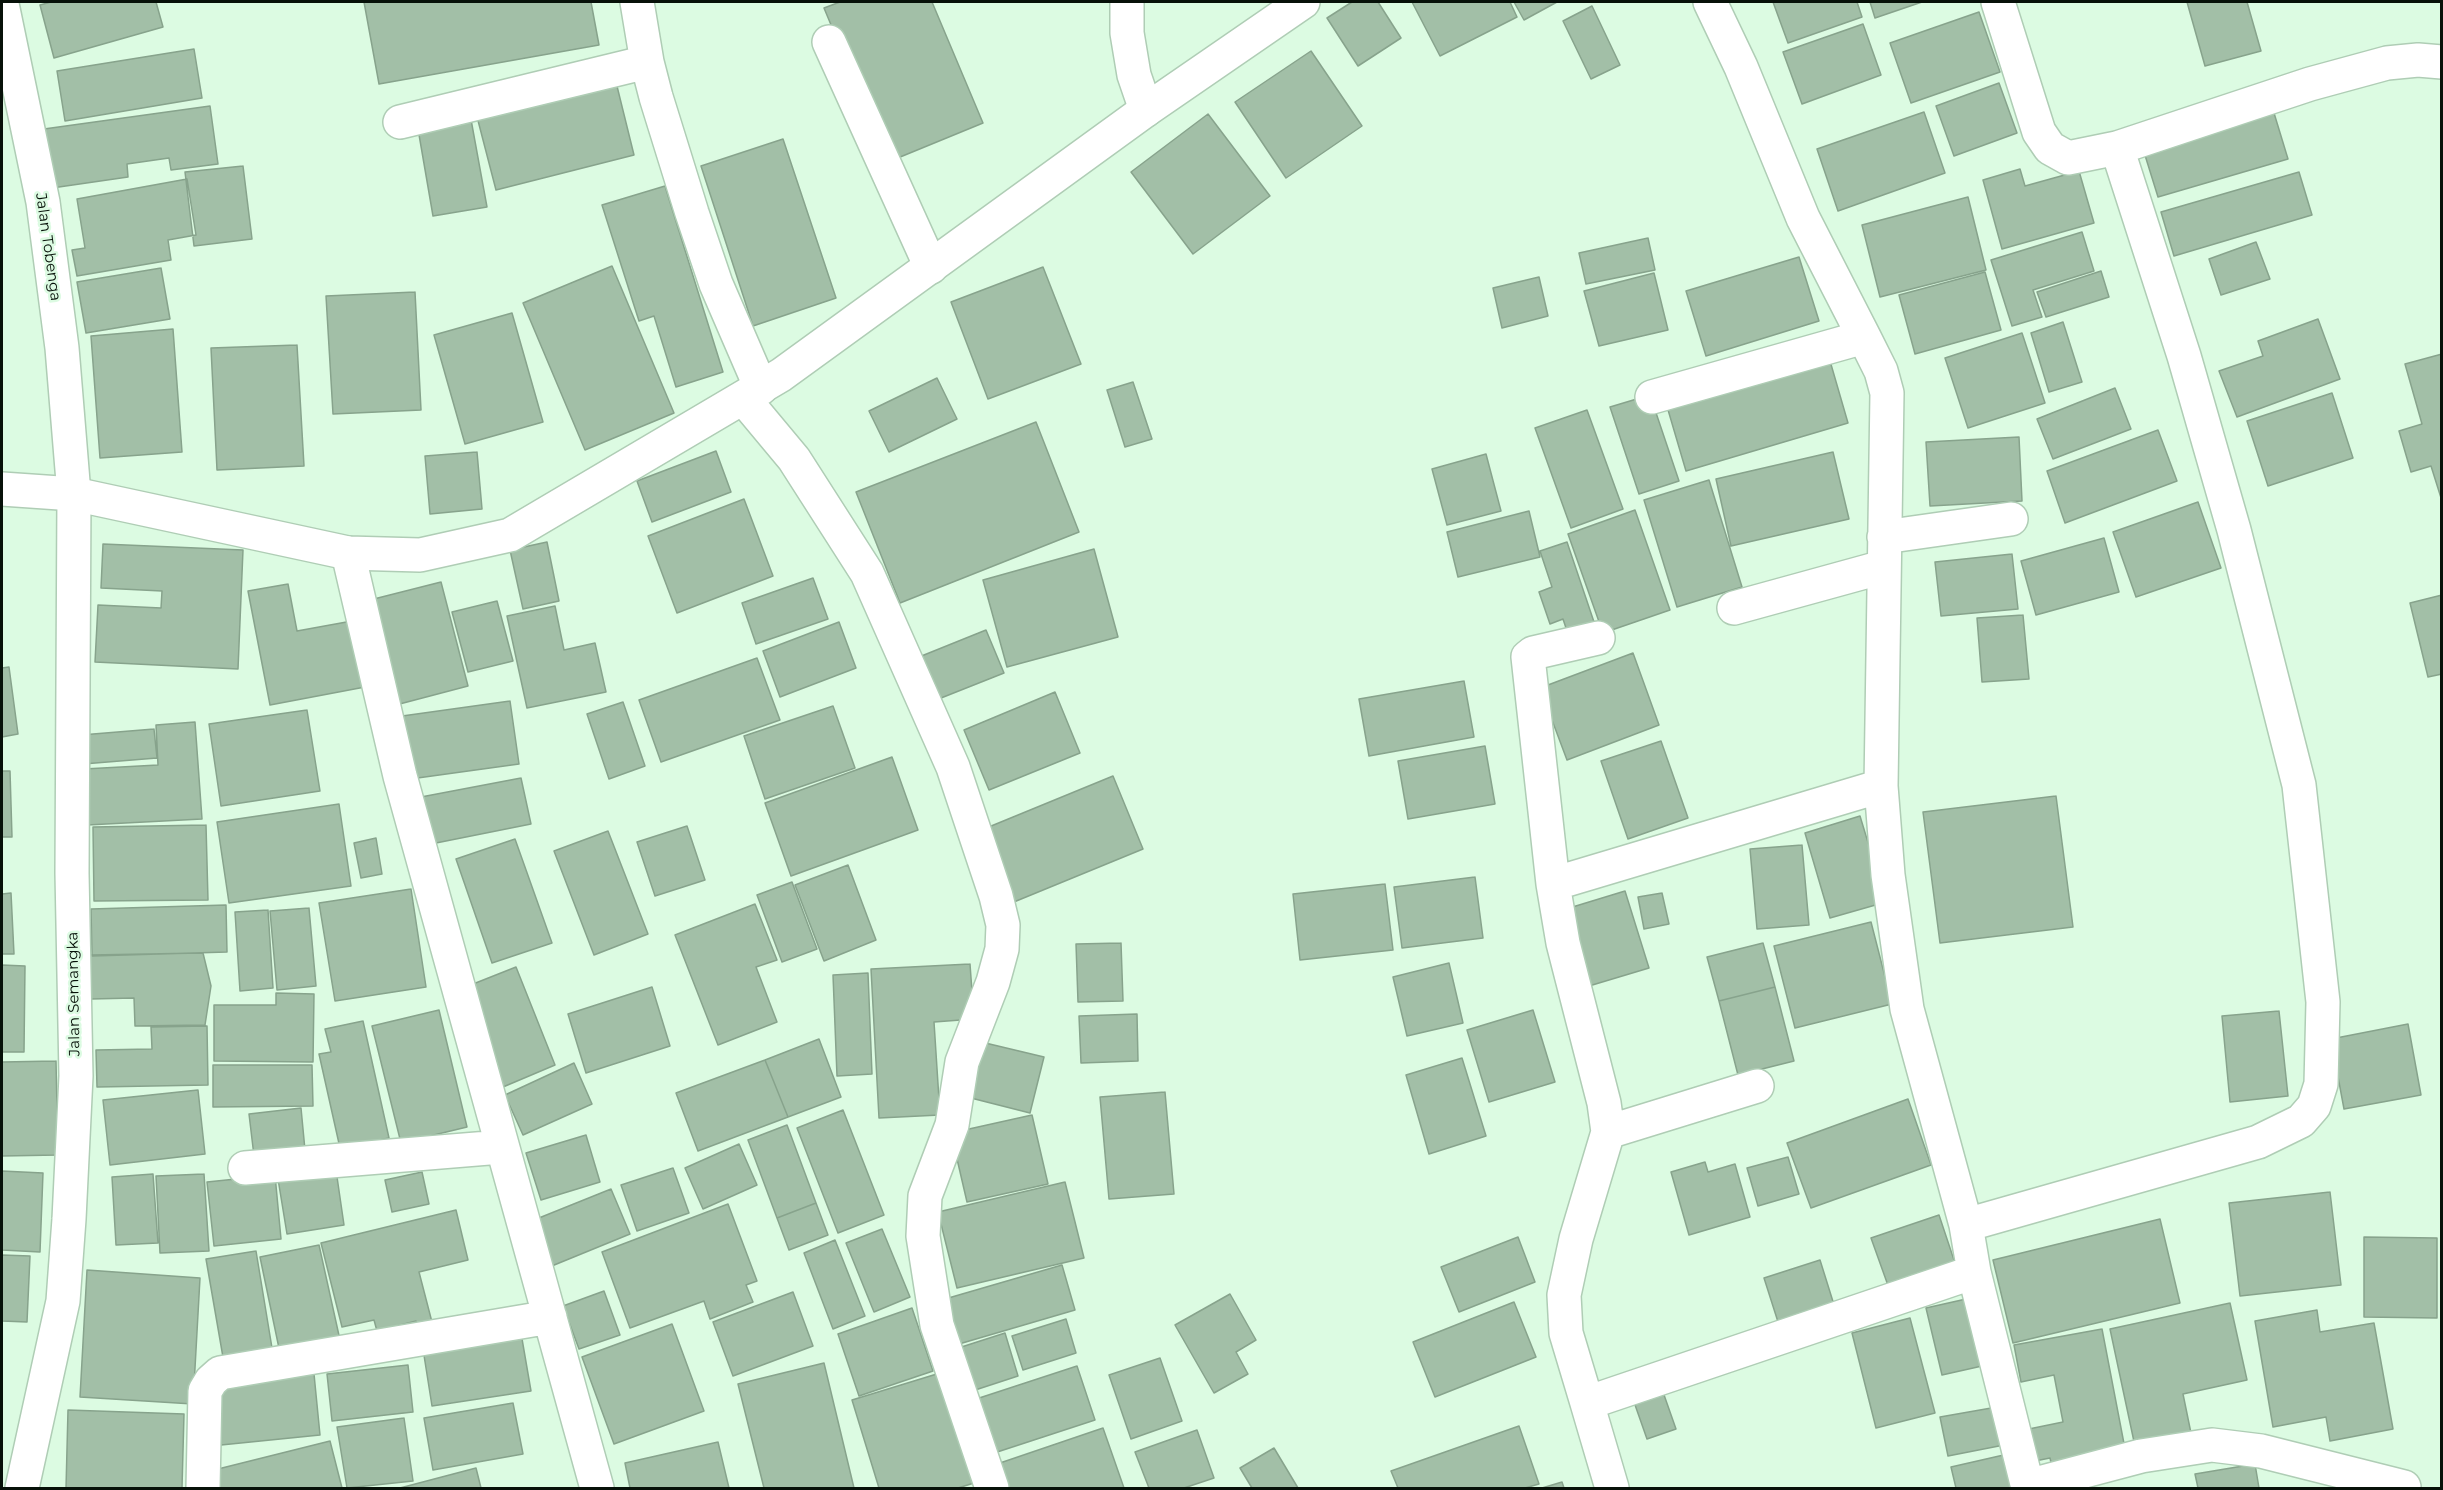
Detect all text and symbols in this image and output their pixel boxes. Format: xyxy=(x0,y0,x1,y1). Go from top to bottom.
street label: Jalan Tobenga xyxy=(32,192,64,302)
street label: Jalan Semangka xyxy=(64,932,84,1056)

